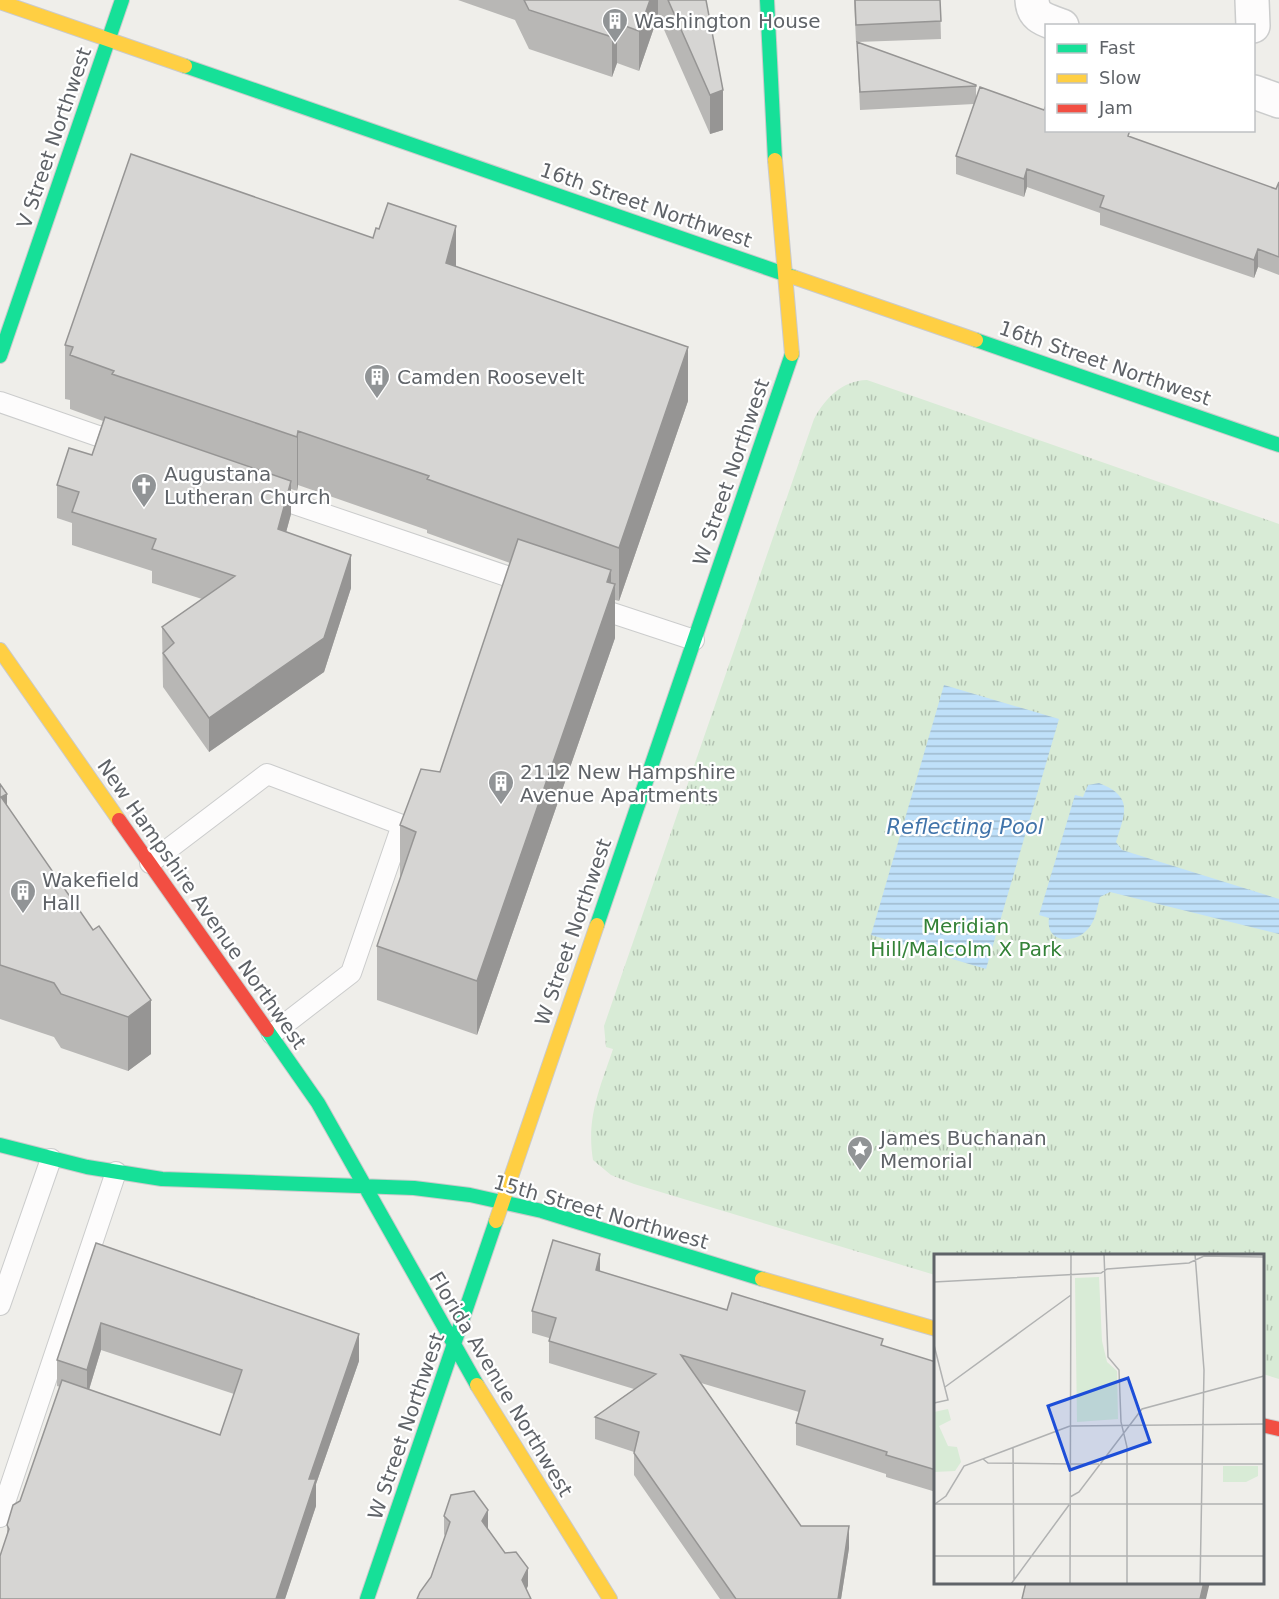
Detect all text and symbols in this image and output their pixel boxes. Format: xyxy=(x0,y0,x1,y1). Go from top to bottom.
building icon: Washington House xyxy=(600,6,630,44)
place label: Washington House xyxy=(634,9,821,33)
legend xyxy=(1045,24,1255,132)
text: Fast xyxy=(1099,37,1135,58)
street label: V Street Northwest xyxy=(12,44,96,232)
text: Slow xyxy=(1099,67,1141,88)
text: Jam xyxy=(1098,97,1133,118)
street label: 16th Street Northwest xyxy=(537,157,755,253)
street label: 16th Street Northwest xyxy=(996,315,1214,411)
building icon: Camden Roosevelt xyxy=(362,362,392,400)
place label: Camden Roosevelt xyxy=(397,365,585,389)
street label: W Street Northwest xyxy=(688,375,774,569)
place label: Augustana Lutheran Church xyxy=(164,462,331,509)
church icon: Augustana Lutheran Church xyxy=(129,471,159,509)
street label: New Hampshire Avenue Northwest xyxy=(92,755,312,1054)
place label: 2112 New Hampshire Avenue Apartments xyxy=(520,760,735,807)
building icon: 2112 New Hampshire Avenue Apartments xyxy=(486,768,516,806)
water label: Reflecting Pool xyxy=(886,815,1044,839)
street label: W Street Northwest xyxy=(530,835,616,1029)
place label: Wakefield Hall xyxy=(42,868,139,915)
building icon: Wakefield Hall xyxy=(8,877,38,915)
park label: Meridian Hill/Malcolm X Park xyxy=(870,914,1062,961)
place label: James Buchanan Memorial xyxy=(878,1126,1047,1173)
place icon: James Buchanan Memorial xyxy=(845,1134,875,1172)
street label: 15th Street Northwest xyxy=(491,1170,711,1254)
inset map xyxy=(934,1254,1264,1584)
street label: Florida Avenue Northwest xyxy=(424,1267,578,1501)
street label: W Street Northwest xyxy=(363,1329,449,1523)

